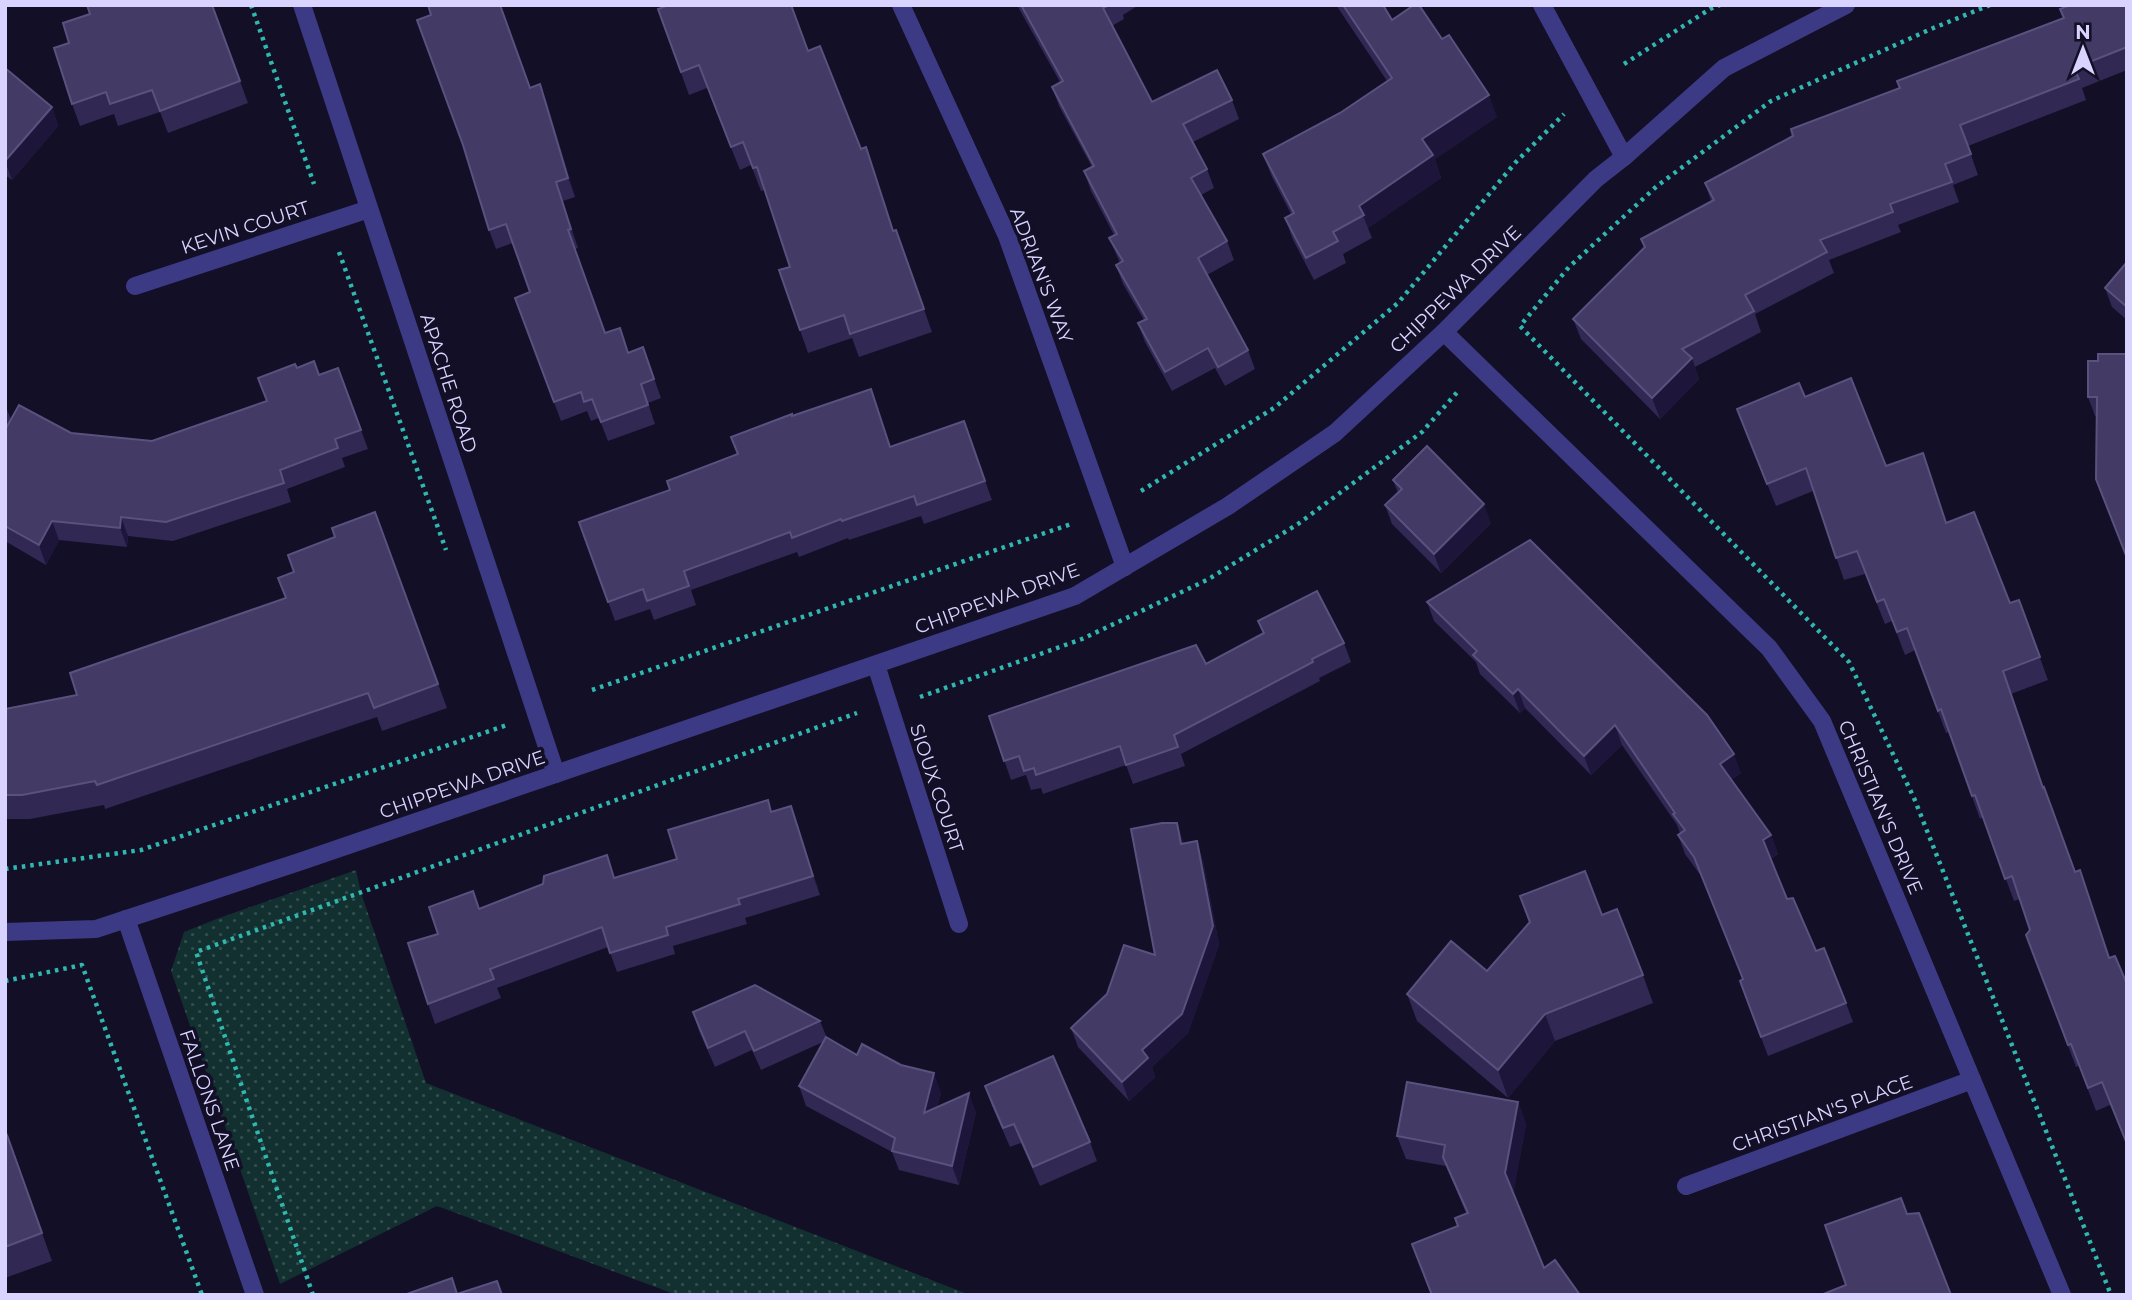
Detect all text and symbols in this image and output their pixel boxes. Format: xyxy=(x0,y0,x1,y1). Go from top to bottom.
north arrow xyxy=(2048,14,2118,84)
text: N xyxy=(2075,21,2091,44)
street label: KEVIN COURT xyxy=(178,196,312,259)
street label: ADRIAN'S WAY xyxy=(1005,204,1078,347)
street label: CHIPPEWA DRIVE xyxy=(1385,221,1526,358)
street label: APACHE ROAD xyxy=(415,311,482,456)
street label: CHIPPEWA DRIVE xyxy=(912,558,1083,639)
street label: CHRISTIAN'S DRIVE xyxy=(1833,717,1928,898)
street label: SIOUX COURT xyxy=(905,721,968,855)
street label: CHIPPEWA DRIVE xyxy=(376,745,548,824)
street label: FALLONS LANE xyxy=(175,1026,245,1174)
street label: CHRISTIAN'S PLACE xyxy=(1729,1070,1916,1157)

